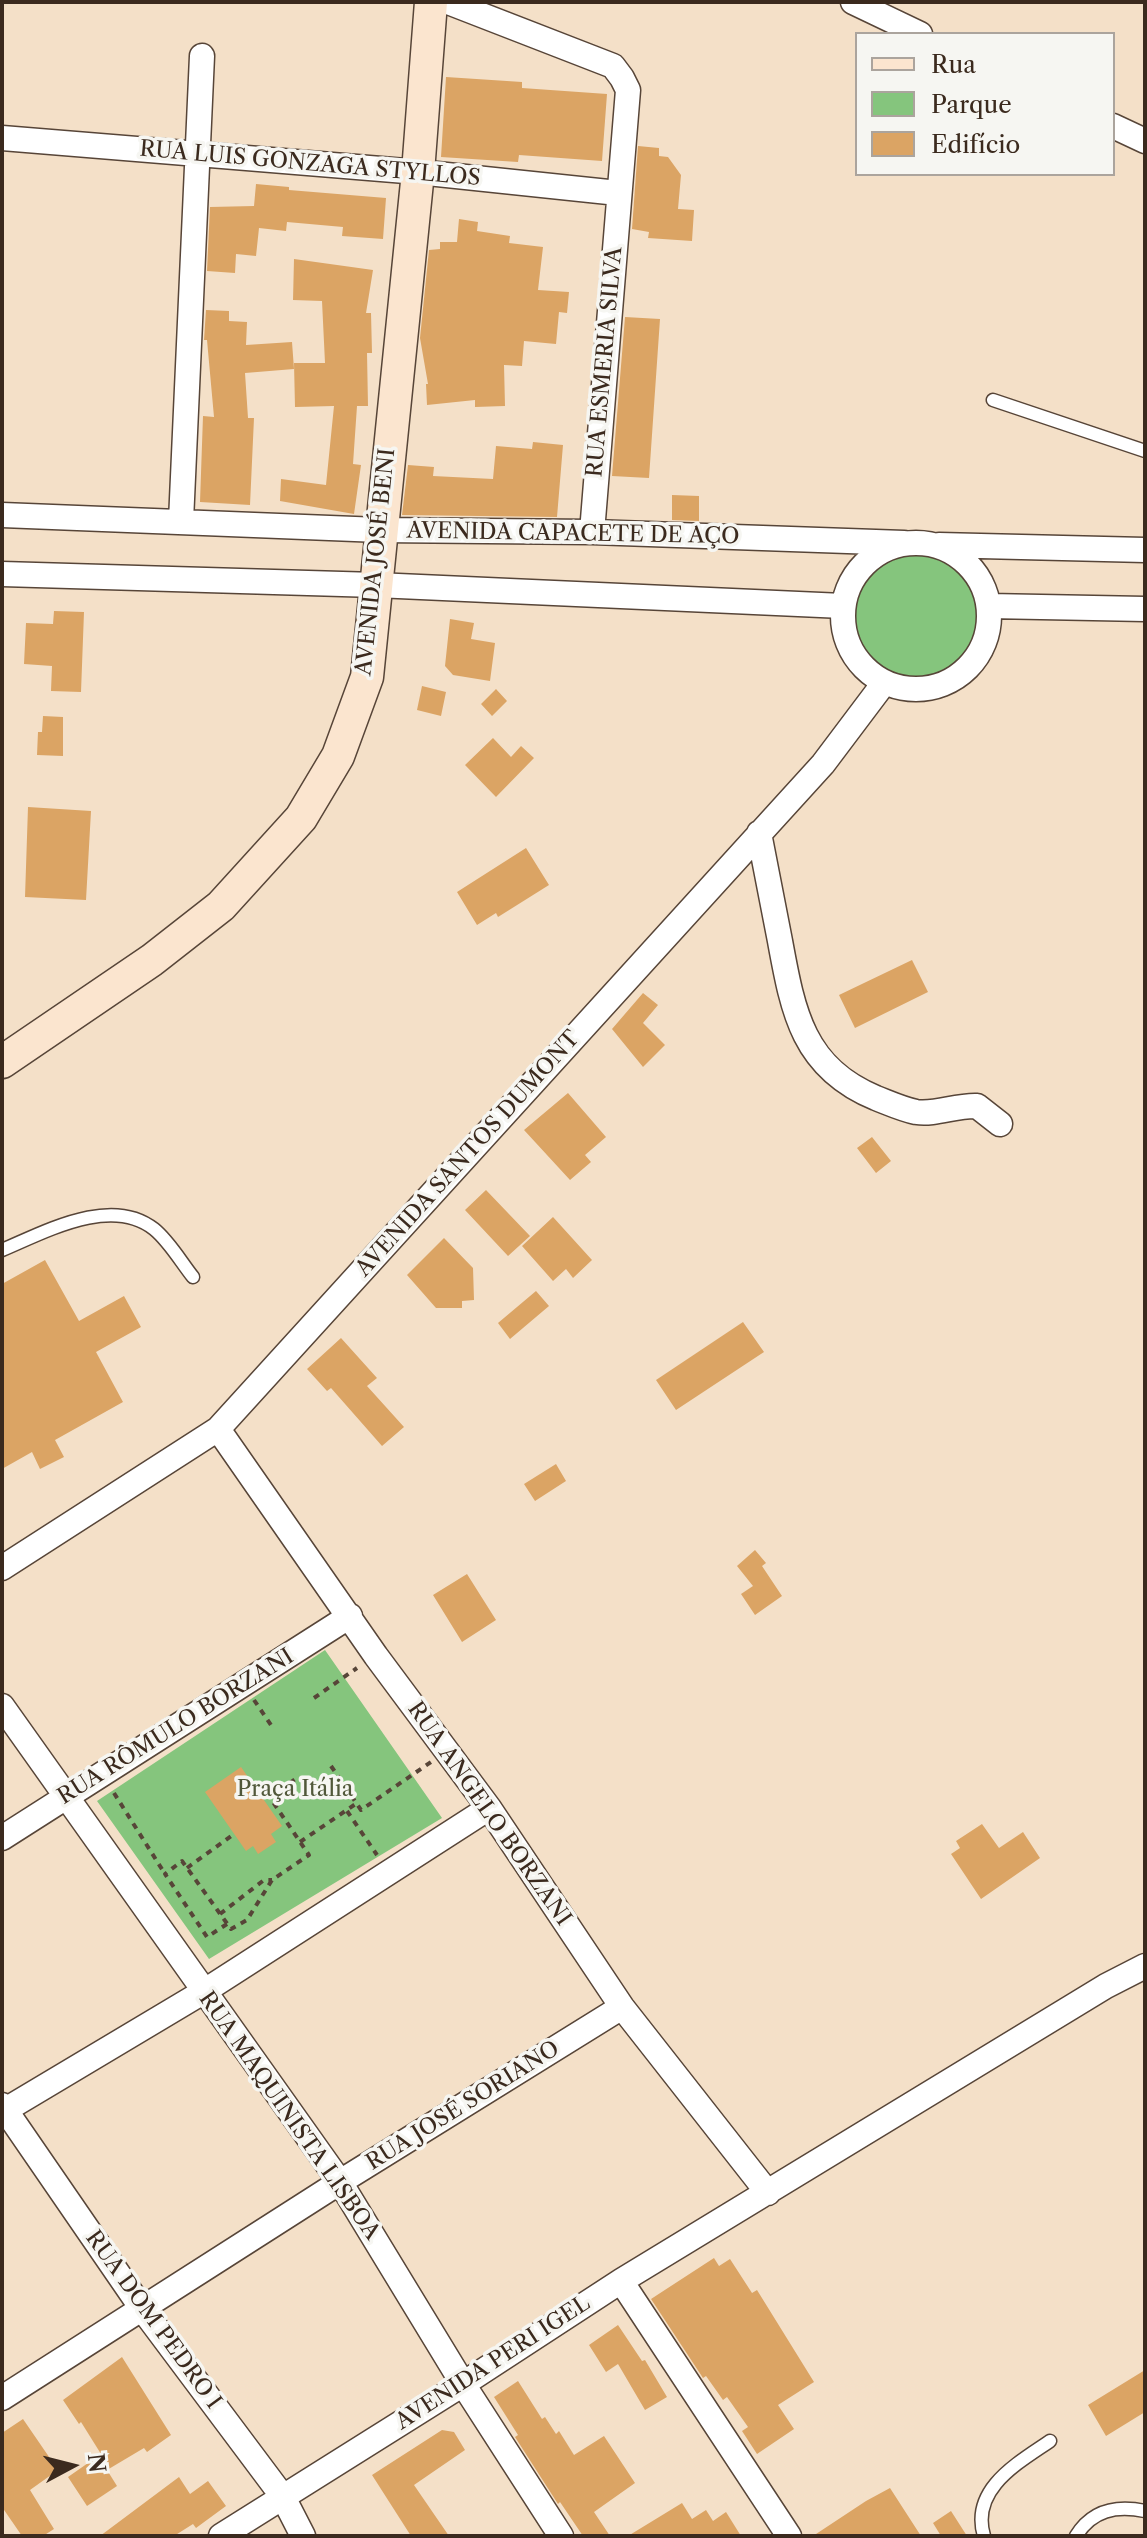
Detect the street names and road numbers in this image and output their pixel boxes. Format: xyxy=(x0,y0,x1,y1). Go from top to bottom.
street label: RUA LUIS GONZAGA STYLLOS xyxy=(138,136,482,192)
street label: RUA ESMERIA SILVA xyxy=(582,246,628,478)
street label: AVENIDA JOSÉ BENI xyxy=(351,447,401,677)
street label: AVENIDA CAPACETE DE AÇO xyxy=(406,518,740,550)
street label: AVENIDA SANTOS DUMONT xyxy=(351,1026,585,1282)
street label: RUA RÔMULO BORZANI xyxy=(53,1643,299,1811)
street label: RUA ANGELO BORZANI xyxy=(402,1697,576,1931)
street label: RUA MAQUINISTA LISBOA xyxy=(193,1987,385,2245)
street label: RUA JOSÉ SORIANO xyxy=(362,2036,564,2176)
street label: RUA DOM PEDRO I xyxy=(80,2226,226,2414)
street label: AVENIDA PERI IGEL xyxy=(391,2290,595,2436)

